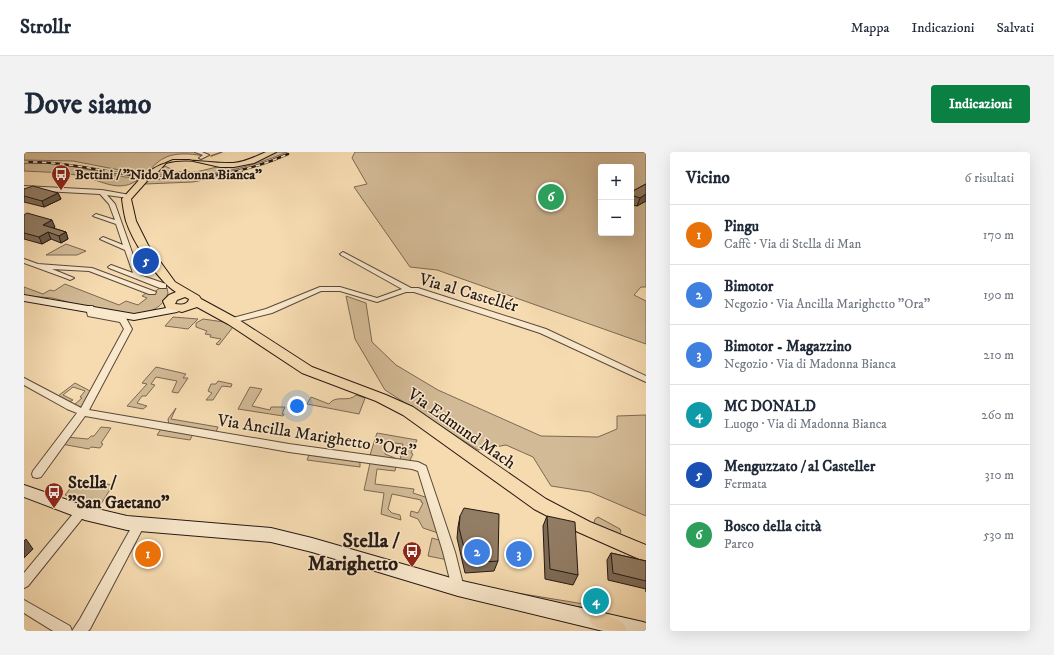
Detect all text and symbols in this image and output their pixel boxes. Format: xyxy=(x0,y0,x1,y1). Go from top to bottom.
text: Strollr xyxy=(20,16,71,39)
text: Mappa xyxy=(851,19,889,37)
text: Indicazioni xyxy=(911,19,974,37)
text: Salvati xyxy=(996,19,1034,37)
button: Indicazioni xyxy=(931,85,1030,123)
text: Dove siamo xyxy=(24,87,151,122)
bus stop icon: Bettini / "Nido Madonna Bianca" xyxy=(50,163,72,191)
map controls xyxy=(598,164,634,236)
button: + xyxy=(598,164,634,200)
place label: Bettini / "Nido Madonna Bianca" xyxy=(75,166,262,184)
text: Vicino xyxy=(686,167,730,189)
text: 6 risultati xyxy=(965,170,1014,186)
pin: 6 xyxy=(538,182,564,212)
button: − xyxy=(598,200,634,236)
text: Pingu xyxy=(724,217,759,236)
text: 1 xyxy=(697,227,701,243)
text: 170 m xyxy=(983,227,1014,243)
text: Caffè · Via di Stella di Man xyxy=(724,236,861,252)
pin: 5 xyxy=(133,246,159,276)
street label: Via al Castellér xyxy=(416,268,521,318)
text: Bimotor xyxy=(724,277,773,296)
text: 2 xyxy=(696,287,702,303)
text: 190 m xyxy=(983,287,1014,303)
text: Negozio · Via Ancilla Marighetto "Ora" xyxy=(724,296,930,312)
text: Bimotor - Magazzino xyxy=(724,337,852,356)
text: 3 xyxy=(697,347,701,363)
text: 210 m xyxy=(983,347,1014,363)
text: Negozio · Via di Madonna Bianca xyxy=(724,356,896,372)
street label: Via Edmund Mach xyxy=(402,383,520,474)
your location xyxy=(287,396,307,416)
text: MC DONALD xyxy=(724,397,816,416)
text: 4 xyxy=(695,407,703,423)
text: 260 m xyxy=(981,407,1014,423)
street label: Via Ancilla Marighetto "Ora" xyxy=(215,409,418,463)
text: Luogo · Via di Madonna Bianca xyxy=(724,416,887,432)
text: Menguzzato / al Casteller xyxy=(724,457,875,476)
text: 5 xyxy=(696,467,702,483)
text: 310 m xyxy=(985,467,1014,483)
place label: Stella / "San Gaetano" xyxy=(68,472,170,514)
text: Fermata xyxy=(724,476,767,492)
bus stop icon: Stella / "San Gaetano" xyxy=(43,481,65,509)
text: Bosco della città xyxy=(724,517,821,536)
text: 6 xyxy=(696,527,702,543)
text: 530 m xyxy=(983,527,1014,543)
place label: Stella / Marighetto xyxy=(308,529,401,577)
text: Parco xyxy=(724,536,754,552)
pin: 2 xyxy=(464,537,490,567)
pin: 1 xyxy=(135,539,161,569)
pin: 3 xyxy=(506,539,532,569)
bus stop icon: Stella / Marighetto xyxy=(401,540,423,568)
pin: 4 xyxy=(583,586,609,616)

